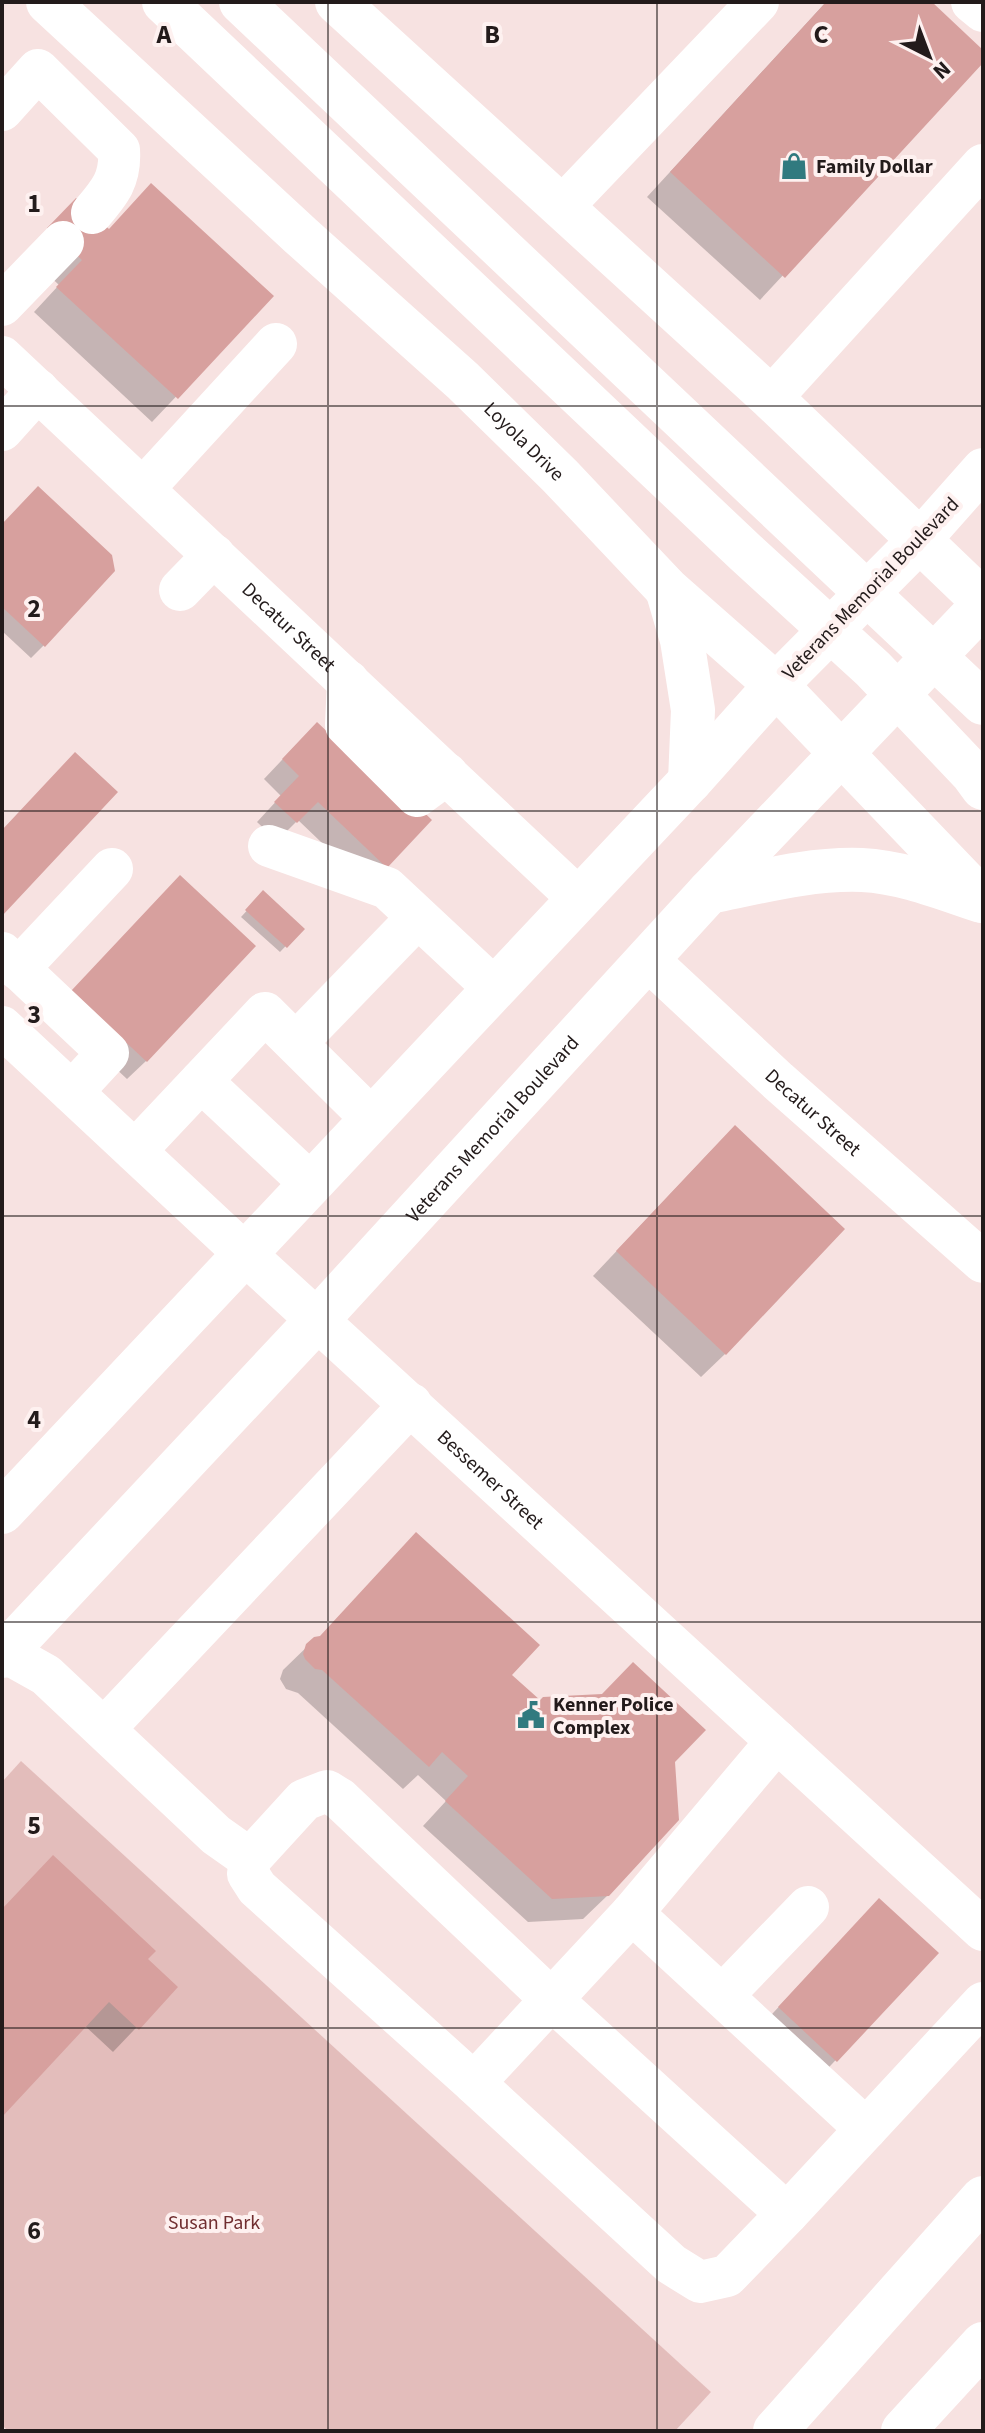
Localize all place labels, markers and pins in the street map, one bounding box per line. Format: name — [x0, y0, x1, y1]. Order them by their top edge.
shop icon: Family Dollar — [779, 151, 809, 181]
place label: Family Dollar — [816, 153, 933, 181]
place label: Kenner Police Complex — [553, 1691, 674, 1742]
public building icon: Kenner Police Complex — [516, 1700, 546, 1730]

